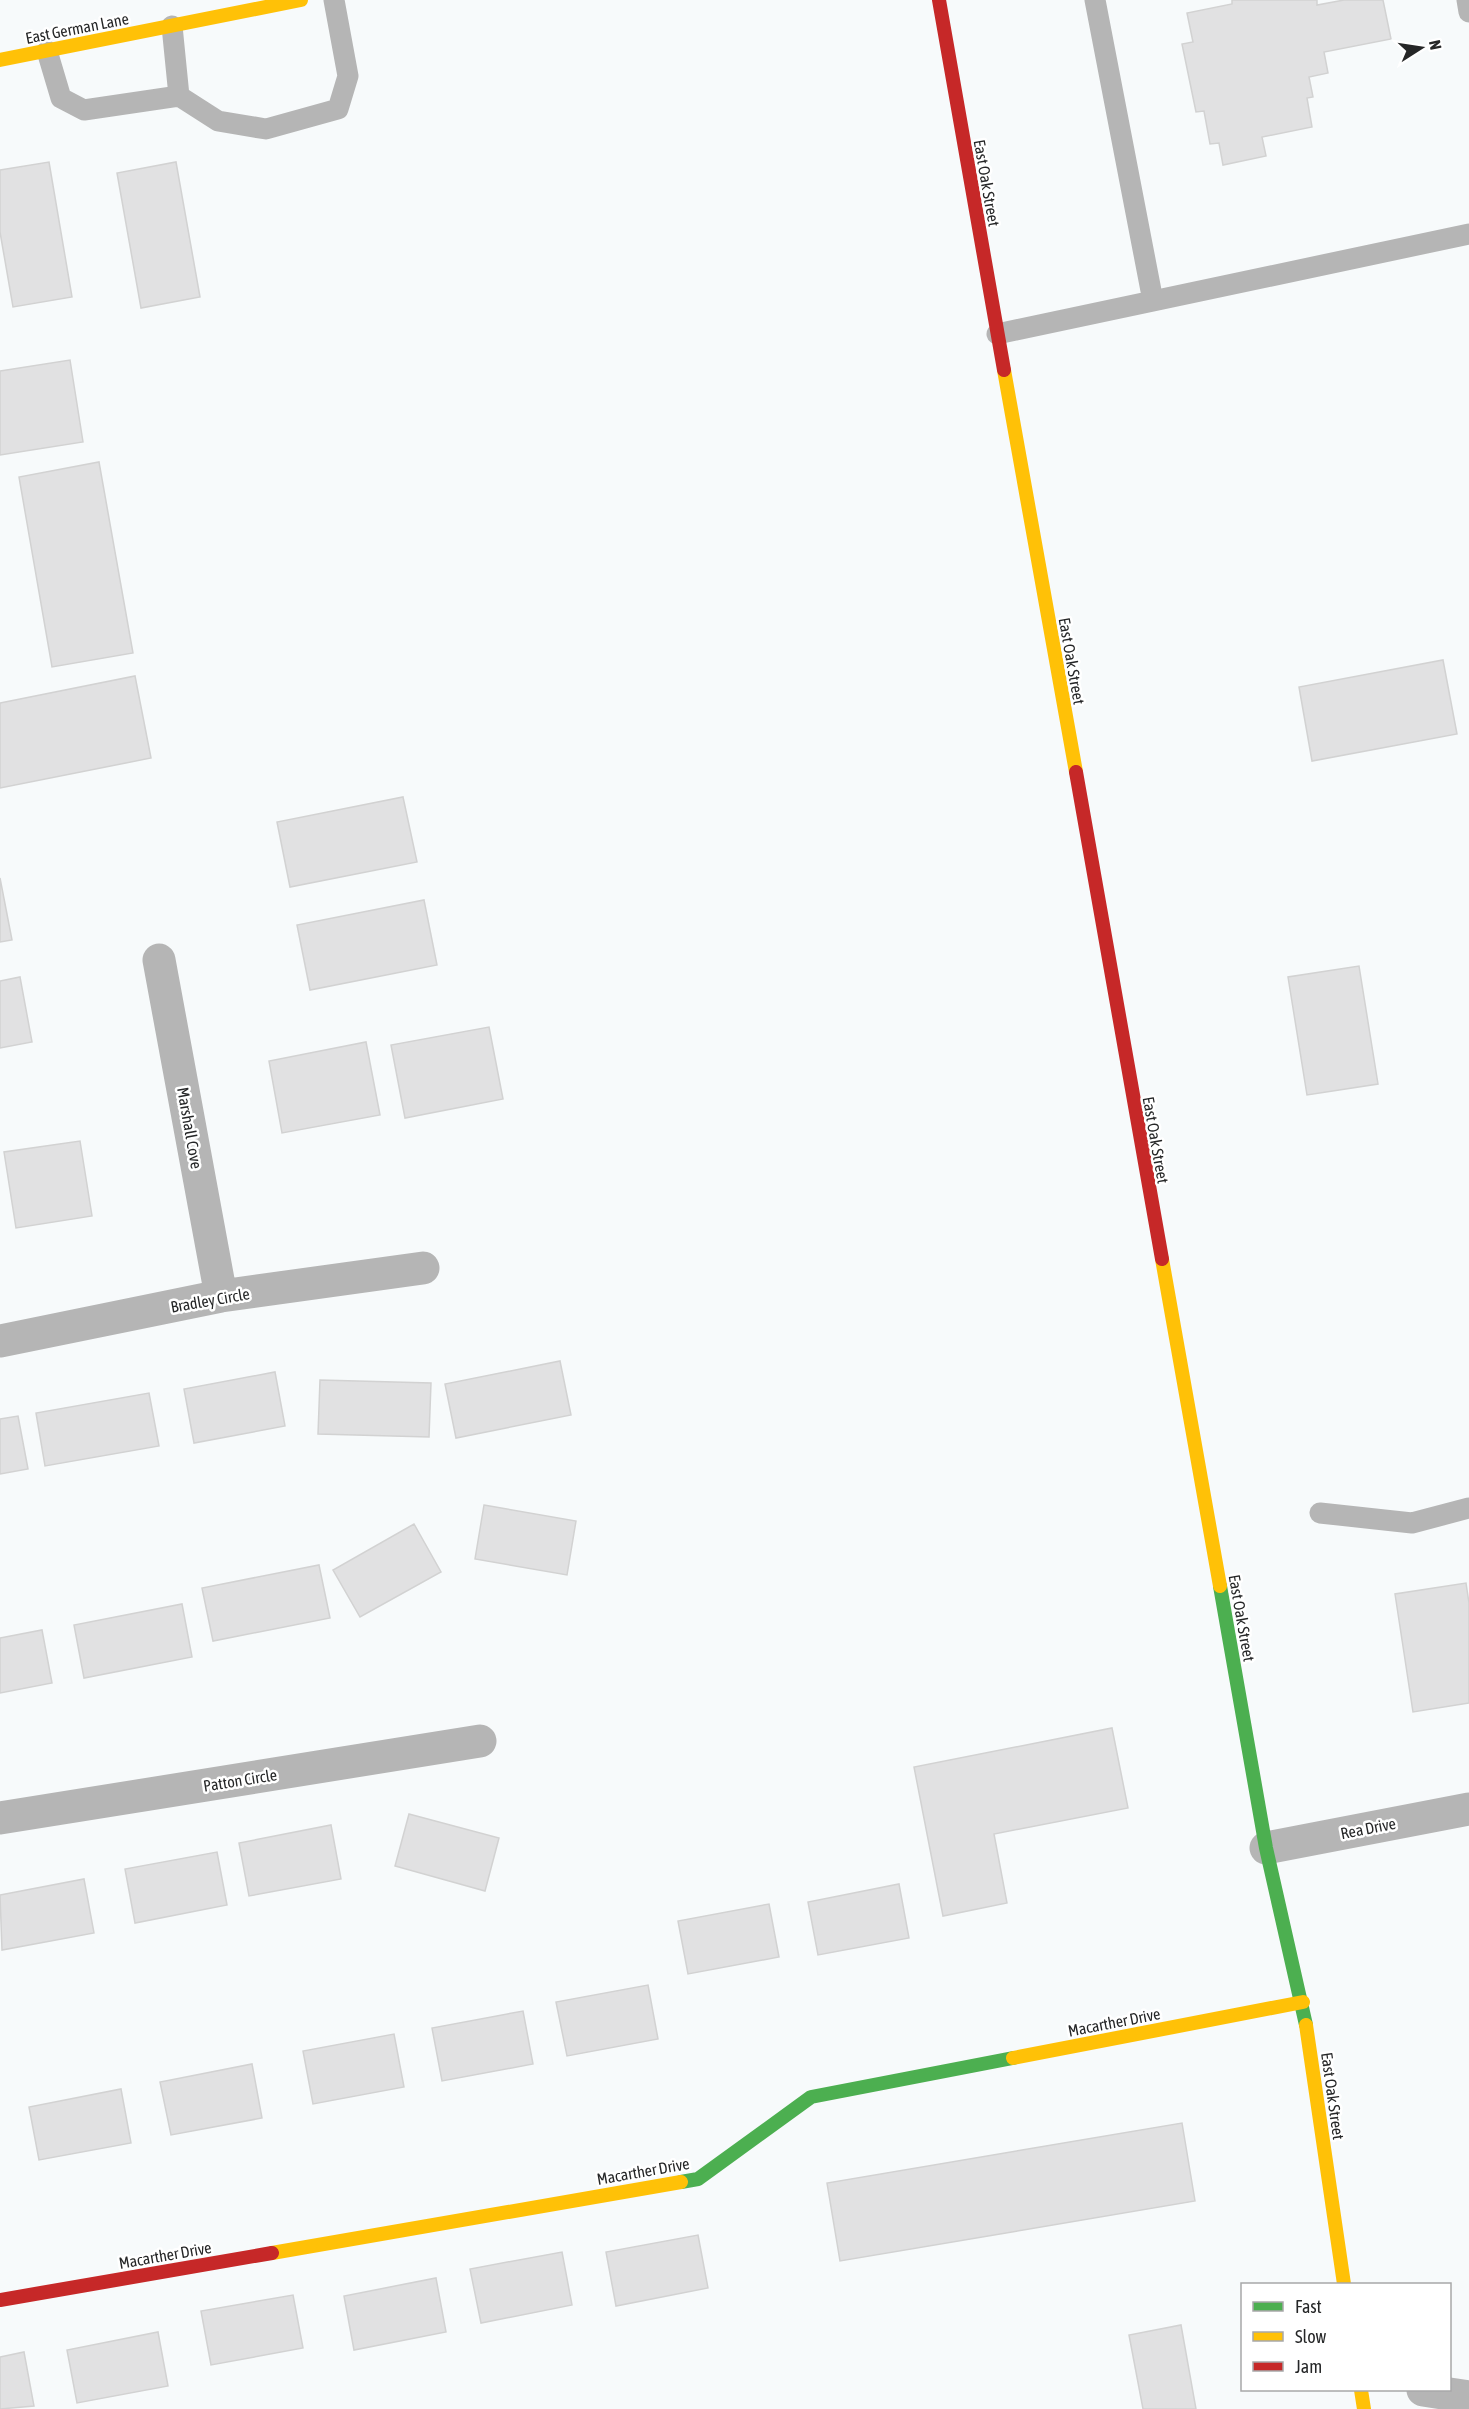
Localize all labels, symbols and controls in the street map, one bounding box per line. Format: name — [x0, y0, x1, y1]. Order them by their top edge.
street label: East German Lane — [24, 9, 130, 47]
north arrow — [1391, 18, 1451, 78]
text: N — [1426, 38, 1445, 51]
street label: East Oak Street — [971, 138, 1004, 228]
street label: East Oak Street — [1056, 616, 1089, 706]
street label: Marshall Cove — [174, 1086, 206, 1170]
street label: East Oak Street — [1140, 1095, 1173, 1185]
street label: Bradley Circle — [169, 1284, 251, 1317]
street label: East Oak Street — [1226, 1573, 1259, 1663]
street label: Patton Circle — [202, 1765, 278, 1795]
street label: Rea Drive — [1339, 1814, 1397, 1842]
street label: Macarther Drive — [1066, 2004, 1162, 2040]
street label: East Oak Street — [1318, 2051, 1348, 2141]
street label: Macarther Drive — [595, 2154, 691, 2188]
street label: Macarther Drive — [117, 2238, 213, 2272]
legend — [1241, 2283, 1451, 2391]
text: Fast — [1295, 2296, 1322, 2317]
text: Slow — [1295, 2326, 1326, 2347]
text: Jam — [1295, 2356, 1322, 2377]

